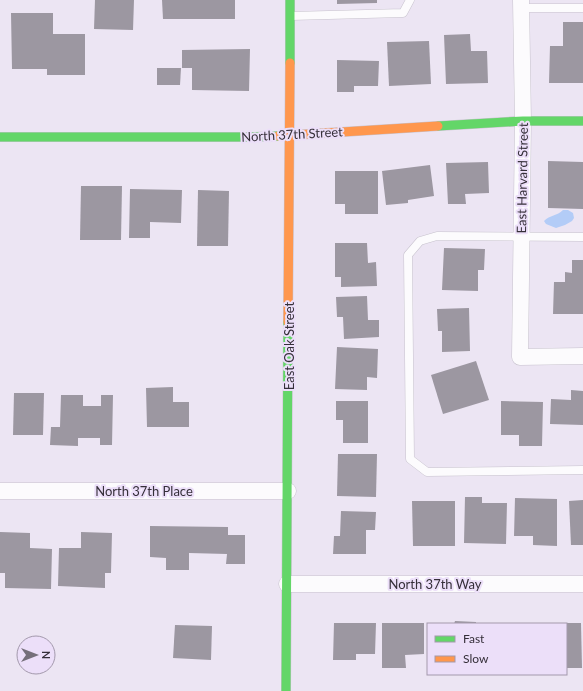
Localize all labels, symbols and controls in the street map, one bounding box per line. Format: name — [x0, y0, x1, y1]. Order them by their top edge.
street label: East Harvard Street — [513, 122, 531, 234]
street label: North 37th Street — [241, 123, 343, 145]
street label: East Oak Street — [281, 301, 297, 390]
street label: North 37th Place — [95, 483, 193, 499]
street label: North 37th Way — [389, 576, 482, 592]
legend — [427, 623, 567, 675]
text: Fast — [463, 631, 485, 646]
north arrow — [16, 635, 56, 675]
text: N — [40, 651, 53, 659]
text: Slow — [463, 651, 489, 666]

